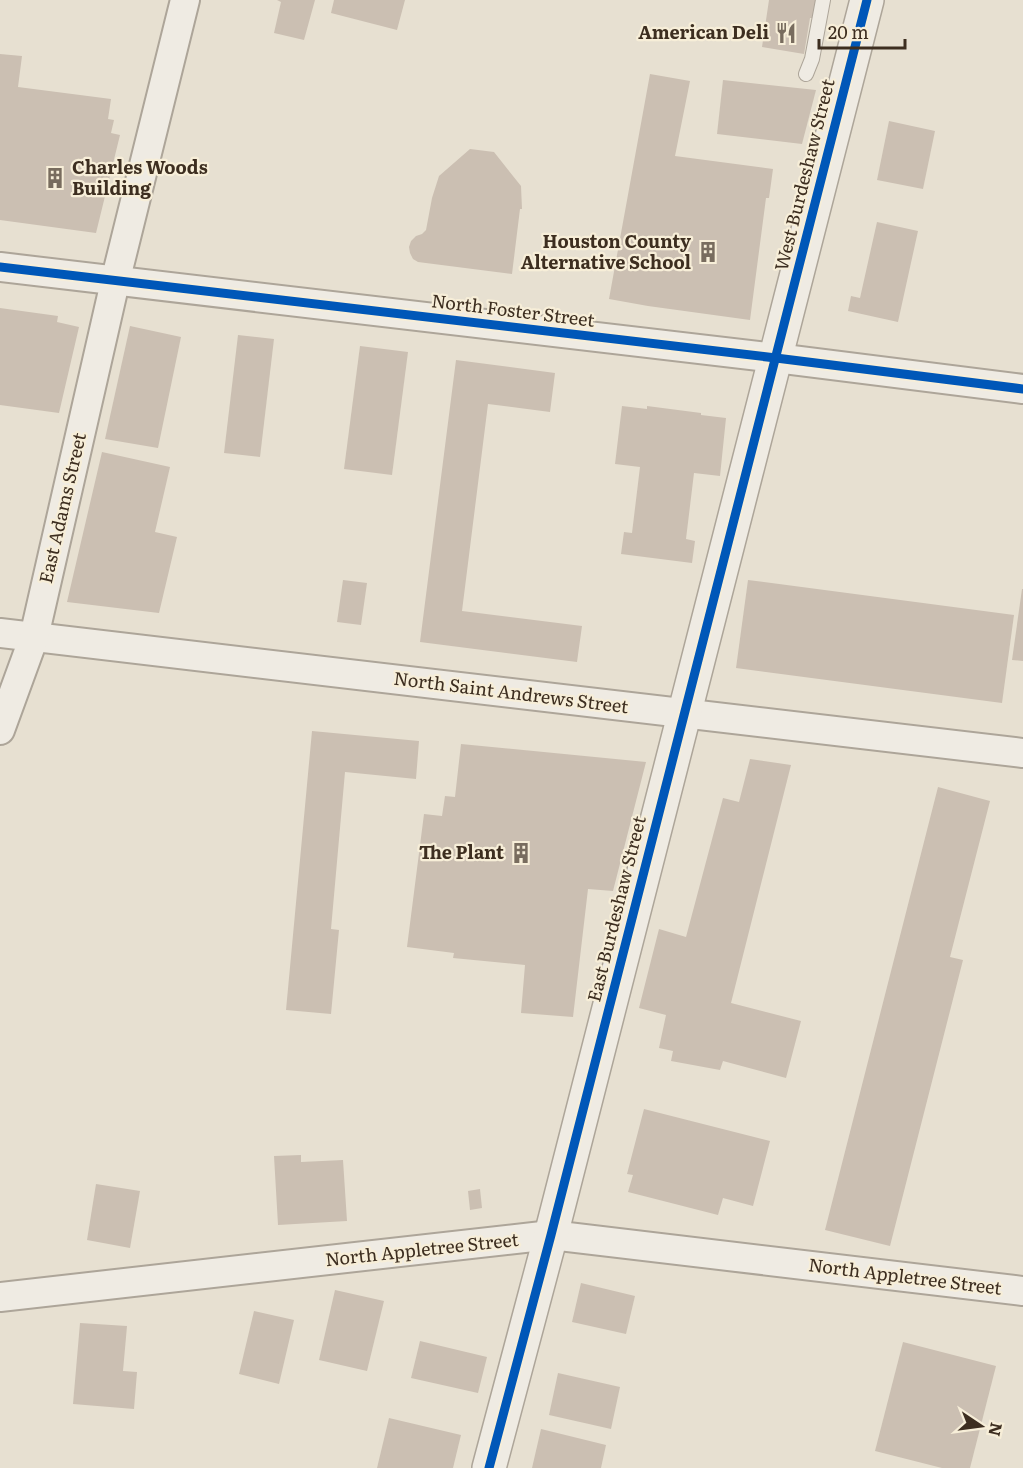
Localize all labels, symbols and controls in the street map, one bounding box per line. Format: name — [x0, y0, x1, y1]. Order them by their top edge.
scale bar — [819, 12, 904, 50]
place label: American Deli — [638, 18, 769, 45]
text: 20 m — [828, 18, 869, 45]
restaurant icon: American Deli — [774, 21, 798, 45]
street label: West Burdeshaw Street — [767, 75, 841, 274]
place label: Charles Woods Building — [72, 153, 208, 201]
building icon: Charles Woods Building — [43, 166, 67, 190]
place label: Houston County Alternative School — [521, 227, 691, 275]
building icon: Houston County Alternative School — [696, 240, 720, 264]
street label: North Foster Street — [430, 286, 597, 333]
street label: East Adams Street — [31, 429, 92, 586]
street label: North Saint Andrews Street — [392, 664, 631, 719]
street label: East Burdeshaw Street — [579, 812, 652, 1005]
place label: The Plant — [419, 838, 504, 865]
building icon: The Plant — [509, 841, 533, 865]
street label: North Appletree Street — [324, 1225, 521, 1272]
street label: North Appletree Street — [807, 1250, 1004, 1301]
north arrow — [951, 1396, 1011, 1456]
text: N — [983, 1420, 1010, 1439]

